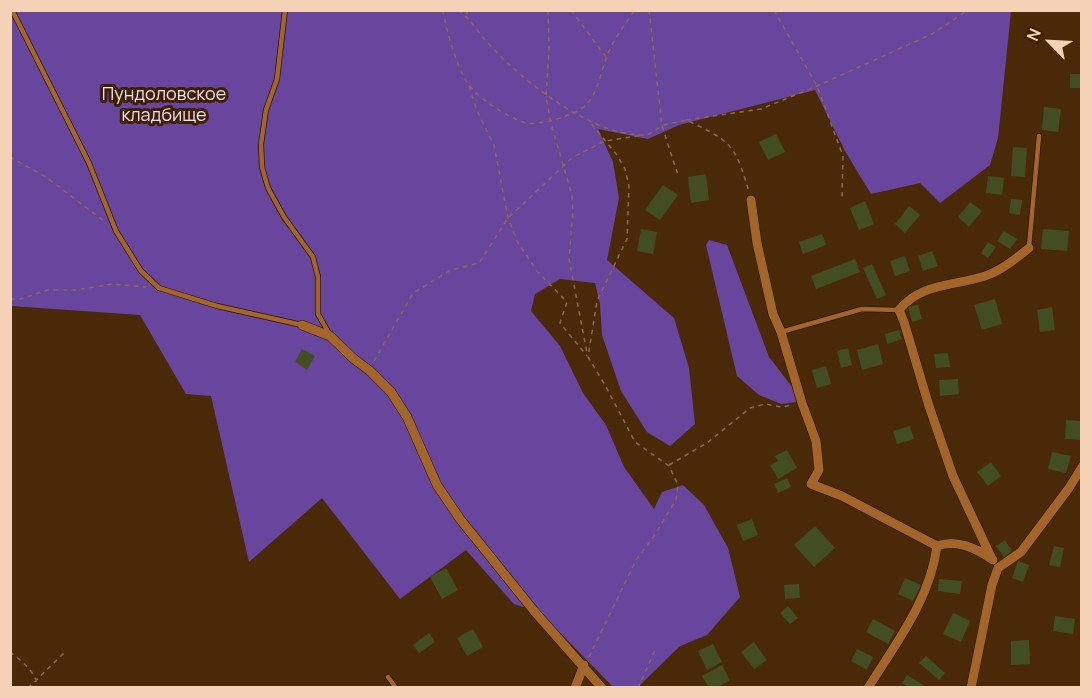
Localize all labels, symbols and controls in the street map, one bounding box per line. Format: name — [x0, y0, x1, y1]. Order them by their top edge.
north arrow — [1020, 12, 1080, 72]
text: N — [1021, 25, 1046, 44]
park label: Пундоловское кладбище — [102, 84, 226, 127]

